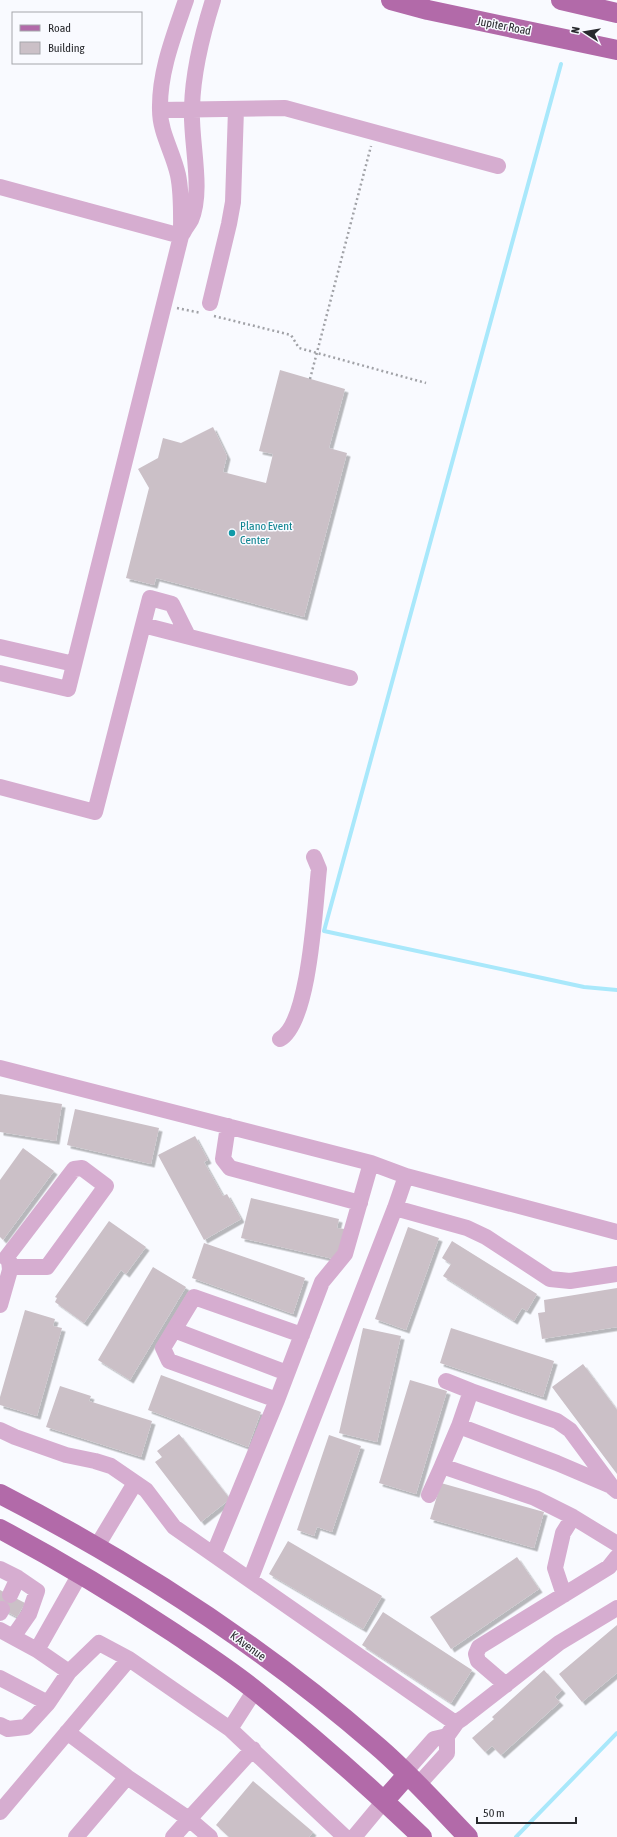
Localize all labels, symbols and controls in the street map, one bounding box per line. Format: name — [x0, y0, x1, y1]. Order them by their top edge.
legend — [12, 12, 142, 64]
north arrow — [565, 12, 605, 52]
street label: Jupiter Road — [476, 14, 532, 38]
text: Road — [48, 21, 71, 35]
text: N — [569, 25, 582, 34]
text: Building — [48, 41, 86, 55]
place label: Plano Event Center — [240, 519, 293, 547]
marker: Plano Event Center — [227, 528, 237, 538]
street label: K Avenue — [227, 1628, 269, 1664]
scale bar — [477, 1799, 576, 1825]
text: 50 m — [483, 1806, 505, 1820]

